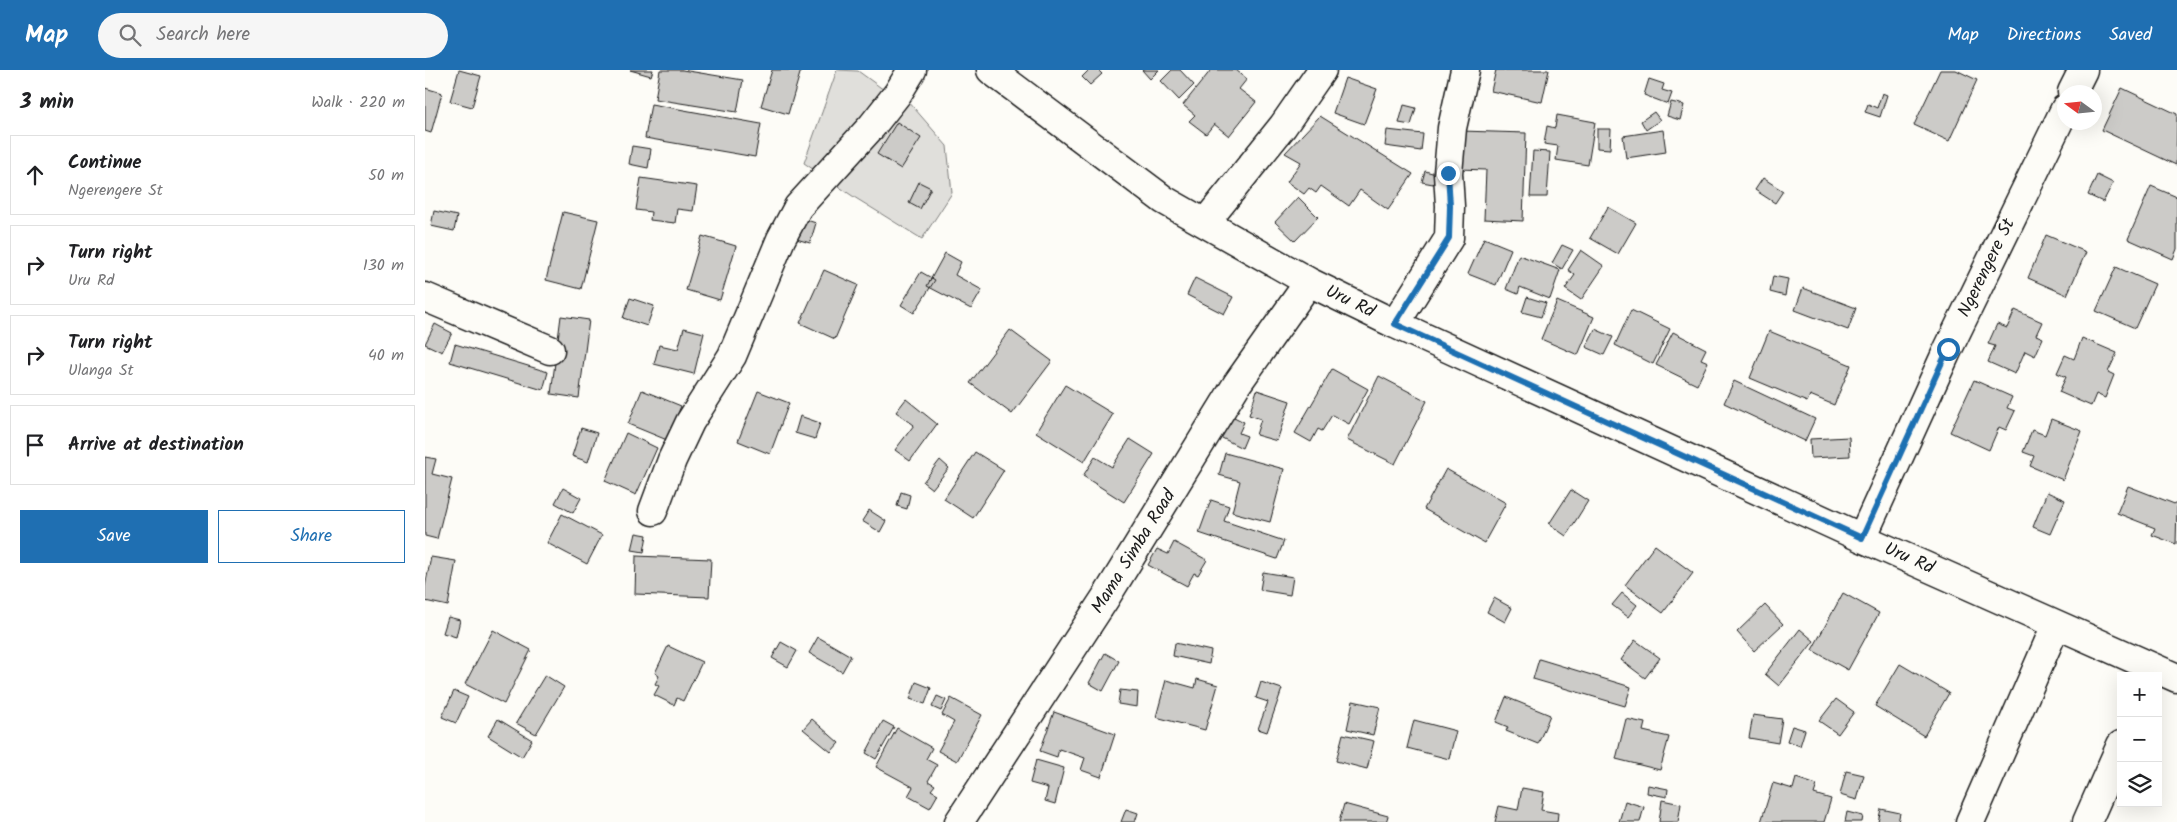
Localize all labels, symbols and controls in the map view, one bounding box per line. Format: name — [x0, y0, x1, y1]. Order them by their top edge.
search box — [98, 13, 448, 58]
text: Map — [25, 16, 68, 55]
text: Search here — [156, 20, 250, 50]
icon: search — [116, 21, 144, 49]
text: Map — [1947, 21, 1979, 50]
text: Directions — [2007, 21, 2081, 50]
text: Saved — [2109, 21, 2152, 50]
north arrow — [2057, 85, 2102, 130]
text: 3 min — [20, 86, 74, 119]
text: Walk · 220 m — [311, 90, 405, 115]
text: Continue — [68, 148, 141, 178]
icon: ahead — [21, 161, 49, 189]
route end — [1437, 162, 1460, 185]
text: 50 m — [368, 163, 404, 188]
text: Ngerengere St — [68, 178, 163, 203]
street label: Ngerengere St — [1951, 213, 2024, 322]
text: Turn right — [68, 238, 153, 268]
icon: right — [21, 251, 49, 279]
text: 130 m — [363, 253, 404, 278]
text: Uru Rd — [68, 268, 114, 293]
street label: Uru Rd — [1320, 278, 1381, 327]
text: Turn right — [68, 328, 153, 358]
route start — [1937, 338, 1960, 361]
icon: right — [21, 341, 49, 369]
text: 40 m — [368, 343, 404, 368]
text: Ulanga St — [68, 358, 134, 383]
text: Arrive at destination — [68, 430, 244, 460]
icon: arrive — [21, 431, 49, 459]
street label: Mama Simba Road — [1084, 483, 1184, 620]
button: Save — [20, 510, 208, 563]
button: Share — [218, 510, 405, 563]
street label: Uru Rd — [1879, 535, 1940, 583]
map controls — [2117, 672, 2162, 807]
button: + — [2117, 672, 2162, 717]
button: − — [2117, 717, 2162, 762]
button: layers — [2117, 762, 2162, 807]

